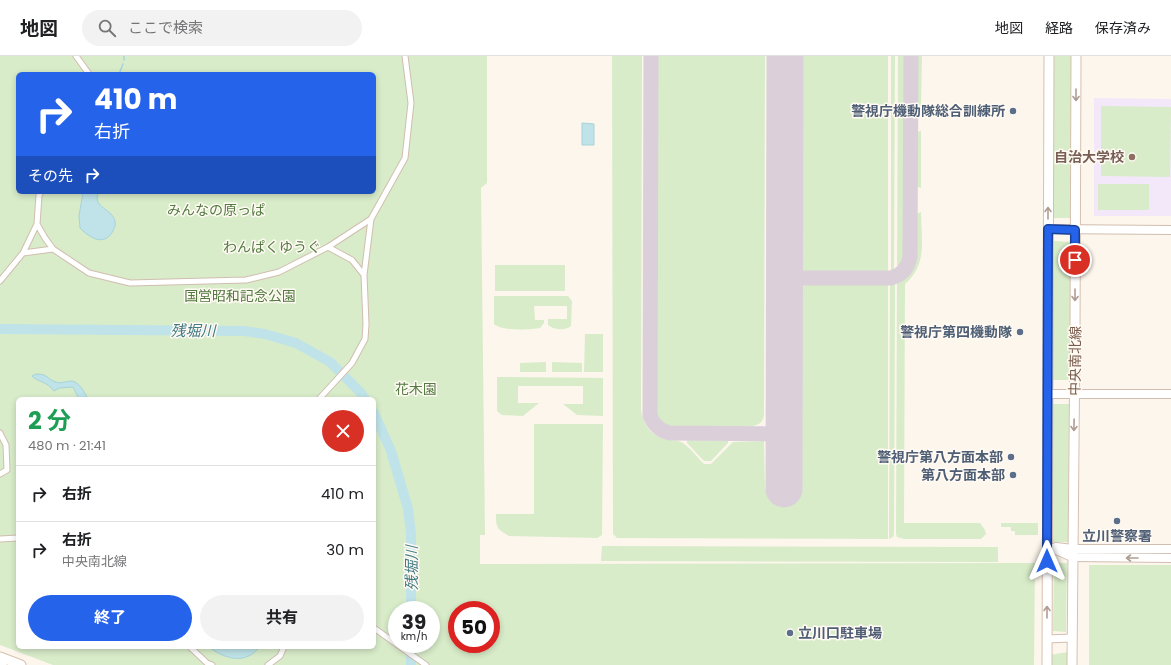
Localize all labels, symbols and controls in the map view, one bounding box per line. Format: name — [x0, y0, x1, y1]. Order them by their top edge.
search box — [82, 10, 362, 46]
text: 地図 — [20, 15, 58, 42]
icon: search — [96, 17, 118, 39]
text: ここで検索 — [128, 17, 203, 38]
text: 地図 — [995, 18, 1023, 38]
text: 経路 — [1045, 18, 1073, 38]
text: 保存済み — [1095, 18, 1151, 38]
text: 410 m — [94, 80, 177, 119]
icon: right — [28, 88, 80, 140]
one-way arrow — [1072, 88, 1080, 101]
place label: 警視庁機動隊総合訓練所 — [851, 101, 1005, 121]
marker: 警視庁機動隊総合訓練所 — [1008, 106, 1018, 116]
text: 右折 — [94, 119, 130, 144]
place label: 自治大学校 — [1054, 147, 1124, 167]
marker: 自治大学校 — [1127, 152, 1137, 162]
icon: right — [81, 164, 103, 186]
text: その先 — [28, 165, 73, 186]
park label: みんなの原っぱ — [167, 200, 265, 220]
one-way arrow — [1044, 207, 1052, 220]
park label: わんぱくゆうぐ — [223, 237, 321, 257]
pin — [1058, 243, 1092, 277]
icon: arrive — [1064, 249, 1086, 271]
park label: 国営昭和記念公園 — [184, 286, 296, 306]
one-way arrow — [1071, 288, 1079, 301]
water label: 残堀川 — [170, 320, 217, 341]
place label: 警視庁第四機動隊 — [900, 322, 1012, 342]
street label: 中央南北線 — [1064, 326, 1086, 396]
marker: 警視庁第四機動隊 — [1015, 327, 1025, 337]
park label: 花木園 — [395, 379, 437, 399]
text: 2 分 — [28, 404, 71, 437]
button: close — [322, 410, 364, 452]
one-way arrow — [1070, 418, 1078, 431]
text: 480 m · 21:41 — [28, 436, 106, 455]
place label: 警視庁第八方面本部 — [877, 447, 1003, 467]
marker: 警視庁第八方面本部 — [1006, 452, 1016, 462]
place label: 第八方面本部 — [921, 465, 1005, 485]
marker: 第八方面本部 — [1008, 470, 1018, 480]
icon: right — [28, 483, 50, 505]
text: 右折 — [62, 483, 92, 504]
text: 410 m — [321, 483, 364, 504]
marker: 立川警察署 — [1112, 516, 1122, 526]
place label: 立川警察署 — [1082, 526, 1152, 546]
text: 右折 — [62, 529, 92, 550]
icon: right — [28, 539, 50, 561]
text: 30 m — [326, 539, 364, 560]
position arrow — [1026, 540, 1068, 582]
water label: 残堀川 — [401, 544, 422, 591]
text: 中央南北線 — [62, 552, 127, 571]
one-way arrow — [1126, 554, 1139, 562]
button: 終了 — [28, 595, 192, 641]
button: 共有 — [200, 595, 364, 641]
speed limit sign: 50 — [448, 601, 500, 653]
one-way arrow — [1043, 606, 1051, 619]
text: 39 — [402, 608, 426, 636]
place label: 立川口駐車場 — [798, 623, 882, 643]
marker: 立川口駐車場 — [785, 628, 795, 638]
text: km/h — [401, 629, 427, 644]

